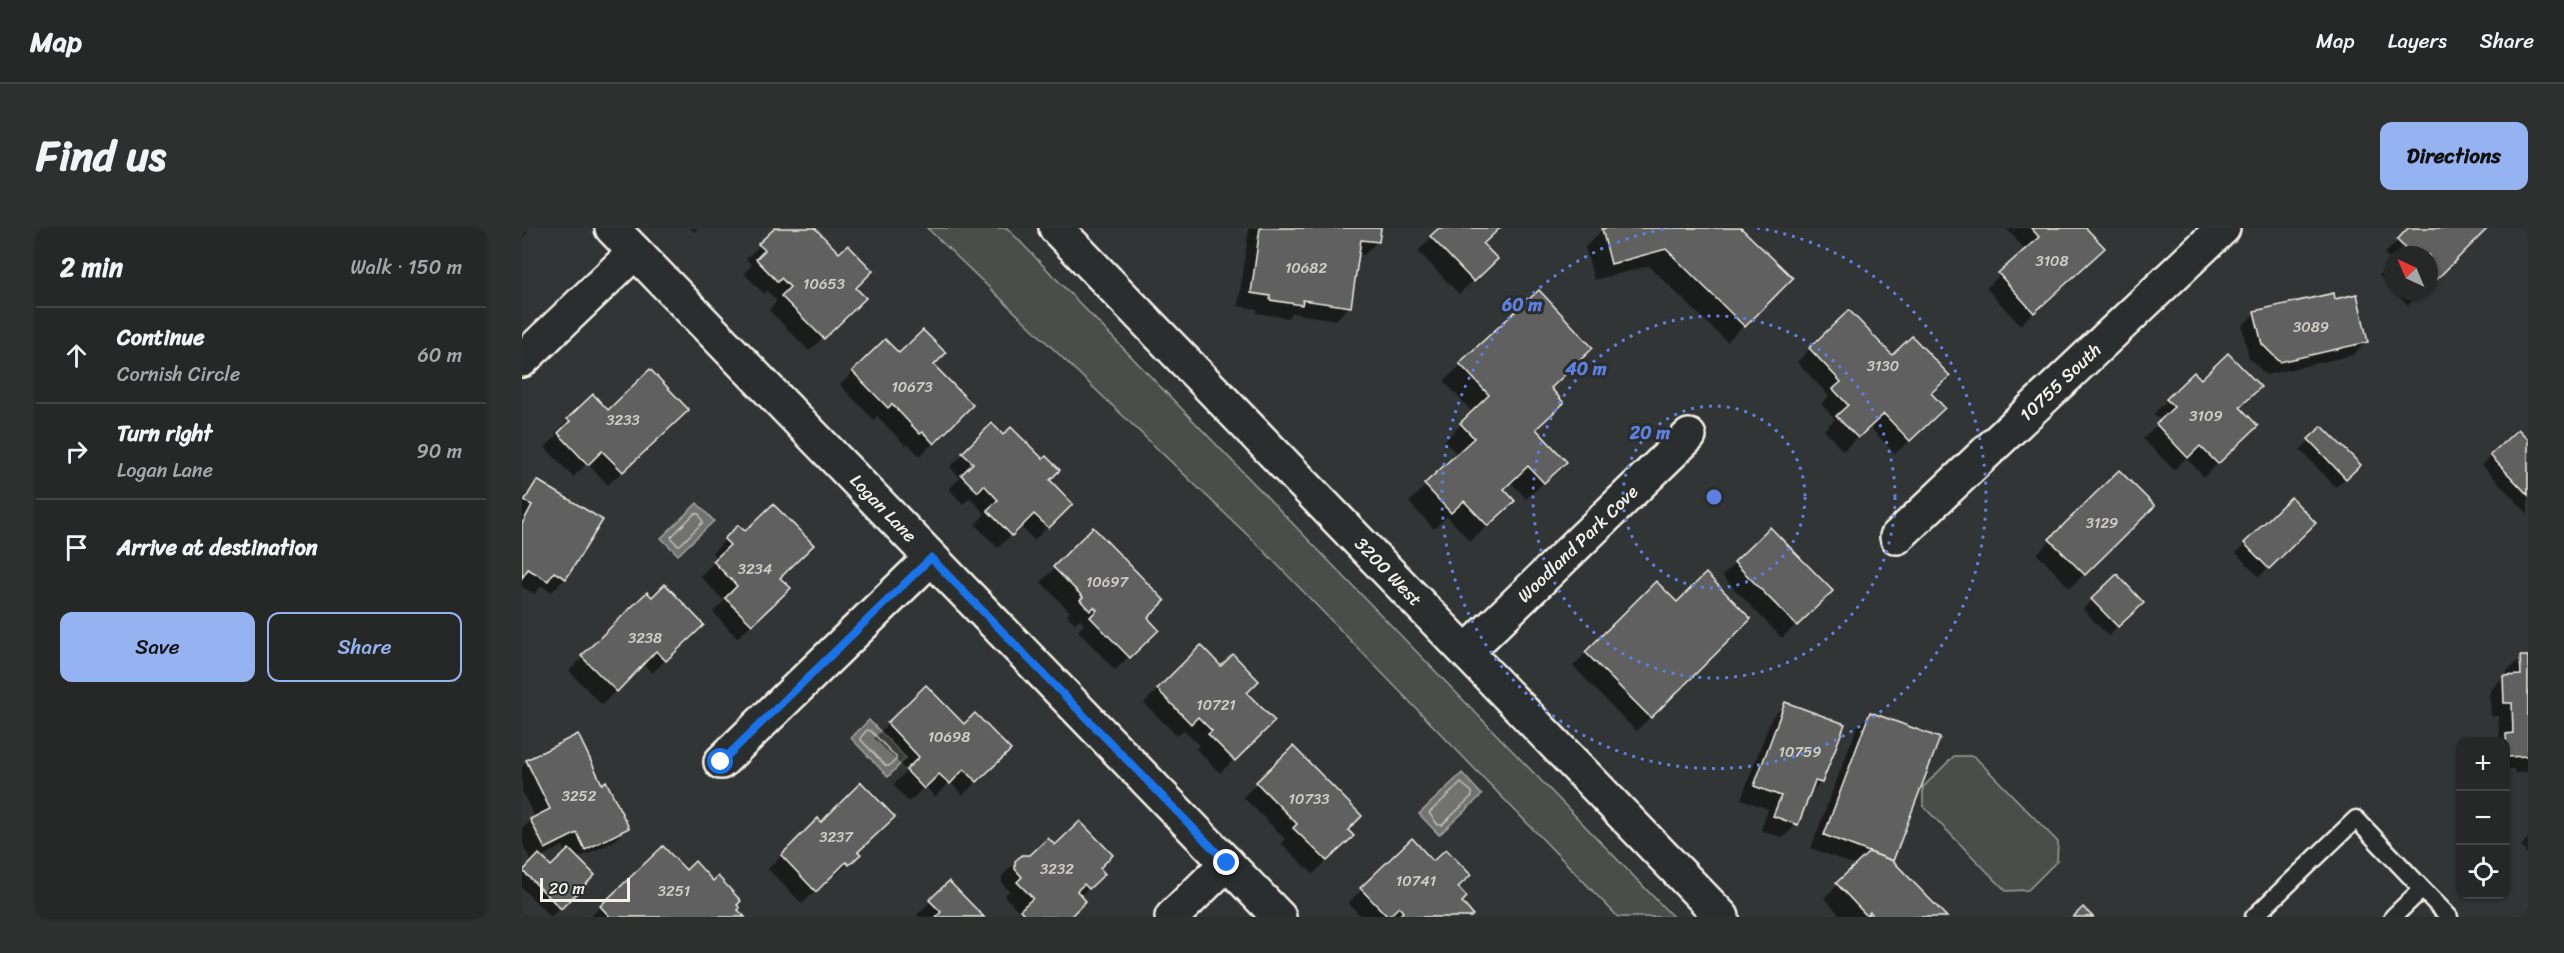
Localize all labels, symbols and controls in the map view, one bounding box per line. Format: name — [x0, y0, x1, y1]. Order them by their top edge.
text: Map — [30, 17, 82, 66]
text: Map — [2316, 22, 2355, 60]
text: Layers — [2388, 22, 2447, 60]
text: Share — [2480, 22, 2534, 60]
text: Find us — [36, 119, 166, 193]
button: Directions — [2380, 122, 2528, 190]
text: 2 min — [60, 244, 123, 290]
north arrow — [2384, 246, 2438, 300]
house number: 3108 — [2035, 248, 2069, 274]
text: Walk · 150 m — [350, 250, 462, 285]
house number: 10682 — [1285, 255, 1327, 281]
house number: 10653 — [803, 271, 845, 297]
text: 60 m — [1501, 289, 1542, 321]
house number: 3089 — [2293, 314, 2329, 340]
text: Continue — [117, 318, 205, 357]
street label: 10755 South — [2012, 335, 2109, 429]
text: 60 m — [417, 338, 462, 373]
icon: ahead — [60, 339, 93, 372]
text: 40 m — [1564, 353, 1607, 385]
house number: 3130 — [1867, 353, 1899, 379]
text: Cornish Circle — [117, 357, 240, 392]
house number: 10673 — [891, 374, 933, 400]
house number: 3109 — [2189, 403, 2223, 429]
house number: 3233 — [606, 407, 640, 433]
text: Turn right — [117, 414, 212, 453]
text: 20 m — [1629, 417, 1670, 449]
text: 90 m — [417, 434, 462, 469]
icon: right — [60, 435, 93, 468]
text: Logan Lane — [117, 453, 213, 488]
street label: Logan Lane — [842, 466, 925, 550]
street label: Woodland Park Cove — [1509, 477, 1646, 611]
centre of rings — [1704, 487, 1724, 507]
house number: 3129 — [2086, 510, 2118, 536]
text: Arrive at destination — [117, 528, 318, 567]
street label: 3200 West — [1346, 529, 1430, 614]
icon: arrive — [60, 531, 93, 564]
house number: 3234 — [738, 556, 772, 582]
house number: 10697 — [1086, 569, 1130, 595]
button: Save — [60, 612, 255, 682]
button: Share — [267, 612, 462, 682]
house number: 3238 — [628, 625, 662, 651]
house number: 10721 — [1196, 692, 1236, 718]
house number: 10698 — [928, 724, 970, 750]
map controls — [2456, 737, 2510, 899]
button: + — [2456, 737, 2510, 791]
house number: 10759 — [1779, 739, 1821, 765]
route start — [707, 748, 733, 774]
house number: 3252 — [562, 783, 597, 809]
house number: 10733 — [1289, 786, 1329, 812]
button: − — [2456, 791, 2510, 845]
house number: 3237 — [819, 824, 854, 850]
button: locate — [2456, 845, 2510, 899]
route end — [1213, 849, 1239, 875]
house number: 3232 — [1040, 856, 1074, 882]
house number: 10741 — [1396, 868, 1436, 894]
text: 20 m — [549, 874, 585, 903]
scale bar — [540, 875, 630, 902]
house number: 3251 — [658, 878, 690, 904]

